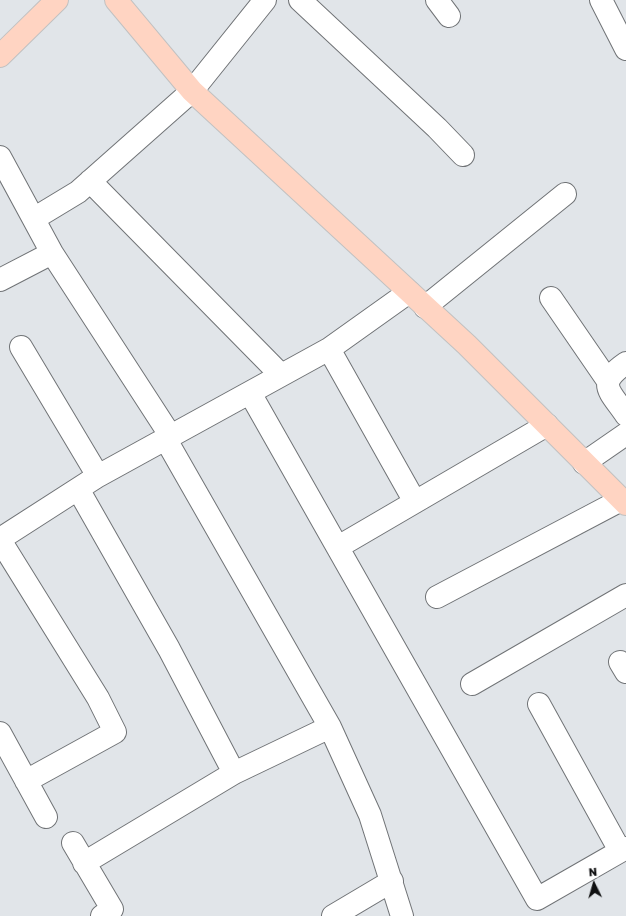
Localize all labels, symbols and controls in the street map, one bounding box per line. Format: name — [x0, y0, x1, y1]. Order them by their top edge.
north arrow — [574, 864, 614, 904]
text: N — [588, 865, 598, 878]

